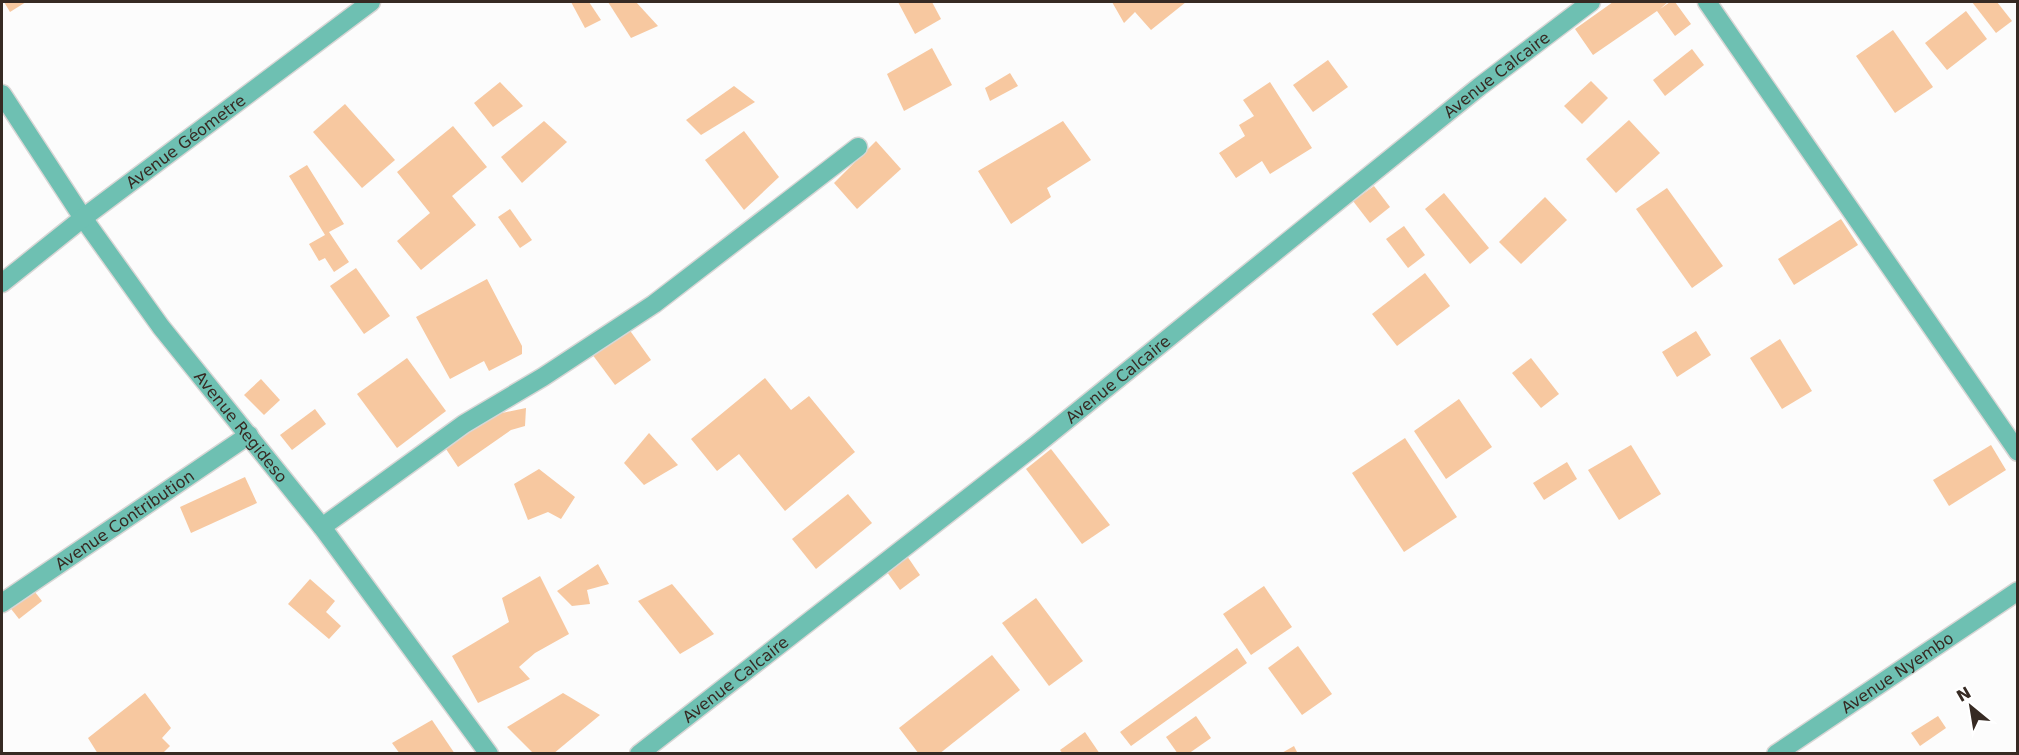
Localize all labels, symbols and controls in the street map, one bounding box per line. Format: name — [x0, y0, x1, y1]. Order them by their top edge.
street label: Avenue Calcaire — [1440, 28, 1553, 122]
street label: Avenue Géometre — [122, 91, 249, 192]
street label: Avenue Calcaire — [1062, 331, 1174, 427]
street label: Avenue Regideso — [190, 367, 291, 486]
street label: Avenue Contribution — [52, 466, 198, 574]
street label: Avenue Nyembo — [1838, 628, 1957, 717]
street label: Avenue Calcaire — [679, 632, 792, 727]
north arrow — [1941, 677, 2001, 737]
text: N — [1953, 683, 1974, 706]

